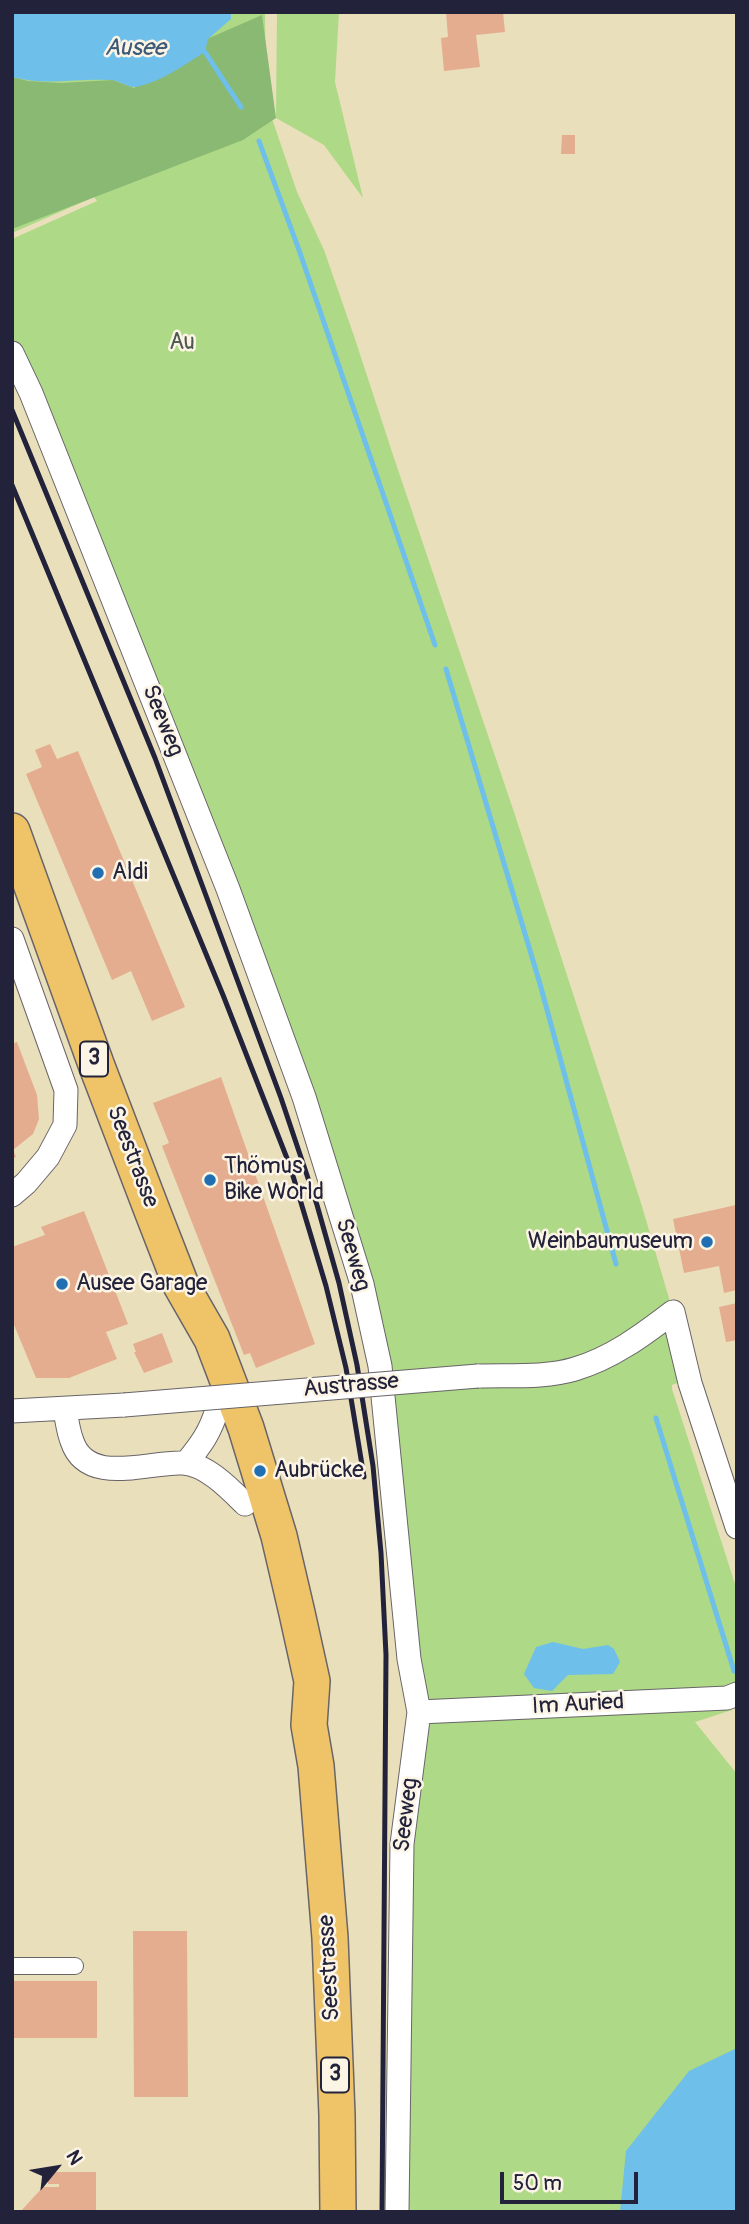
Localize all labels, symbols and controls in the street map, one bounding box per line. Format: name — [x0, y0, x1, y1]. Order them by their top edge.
water label: Ausee — [104, 35, 166, 63]
park label: Au — [169, 329, 195, 357]
street label: Seeweg — [135, 681, 189, 761]
place label: Aldi — [112, 859, 148, 887]
marker: Aldi — [90, 865, 106, 881]
road number: 3 — [80, 1042, 108, 1076]
street label: Seestrasse — [100, 1102, 164, 1212]
place label: Thömus Bike World — [224, 1153, 324, 1207]
marker: Thömus Bike World — [202, 1172, 218, 1188]
street label: Seeweg — [328, 1215, 376, 1295]
place label: Weinbaumuseum — [528, 1228, 693, 1256]
marker: Weinbaumuseum — [699, 1234, 715, 1250]
place label: Ausee Garage — [76, 1270, 207, 1298]
marker: Ausee Garage — [54, 1276, 70, 1292]
street label: Austrasse — [302, 1368, 400, 1404]
place label: Aubrücke — [274, 1457, 364, 1485]
marker: Aubrücke — [252, 1463, 268, 1479]
street label: Im Auried — [531, 1689, 625, 1721]
street label: Seeweg — [389, 1776, 425, 1854]
street label: Seestrasse — [313, 1914, 347, 2022]
road number: 3 — [321, 2058, 349, 2092]
north arrow — [21, 2133, 91, 2203]
text: N — [61, 2146, 88, 2169]
scale bar — [504, 2158, 642, 2202]
text: 50 m — [513, 2170, 562, 2197]

